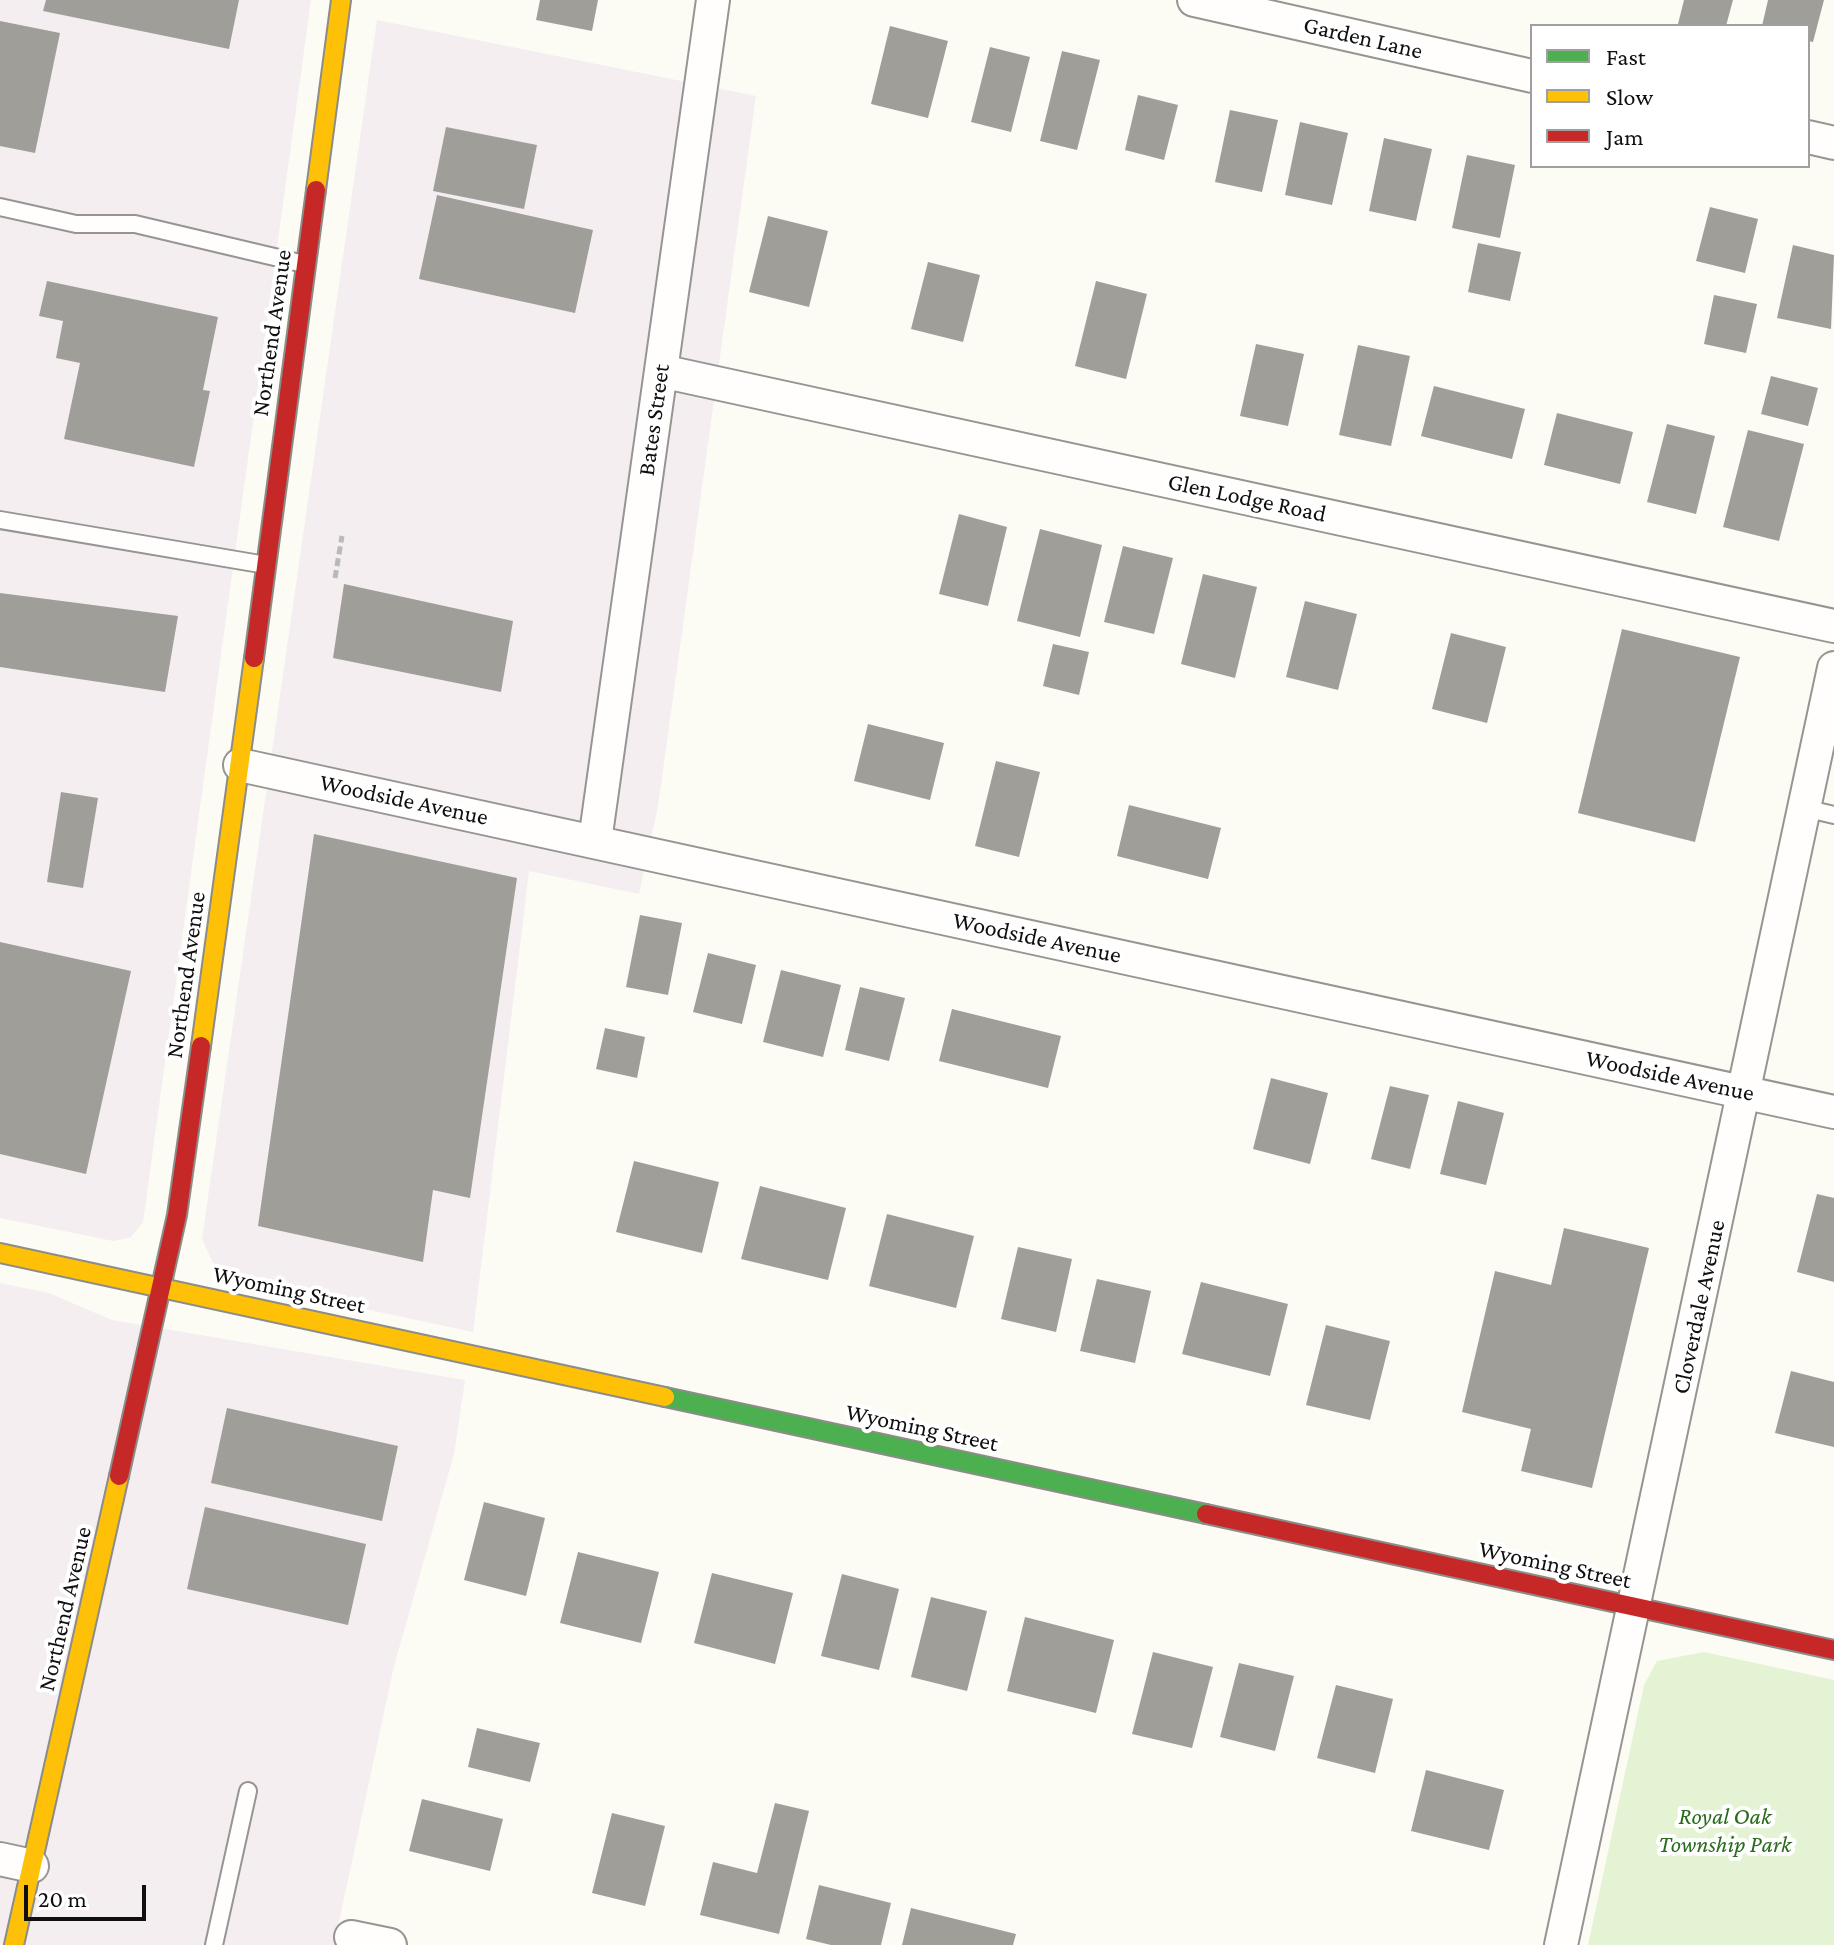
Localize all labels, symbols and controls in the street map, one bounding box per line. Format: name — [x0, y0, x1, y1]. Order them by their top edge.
street label: Garden Lane — [1301, 10, 1425, 66]
legend — [1530, 24, 1810, 168]
text: Fast — [1606, 43, 1646, 70]
text: Slow — [1606, 83, 1653, 110]
text: Jam — [1606, 123, 1644, 150]
street label: Northend Avenue — [246, 248, 298, 418]
street label: Bates Street — [632, 362, 676, 478]
street label: Glen Lodge Road — [1165, 467, 1329, 529]
street label: Woodside Avenue — [317, 768, 491, 832]
street label: Northend Avenue — [160, 890, 212, 1060]
street label: Woodside Avenue — [950, 906, 1124, 970]
street label: Woodside Avenue — [1583, 1044, 1757, 1108]
street label: Cloverdale Avenue — [1666, 1217, 1732, 1397]
street label: Wyoming Street — [210, 1260, 368, 1320]
street label: Wyoming Street — [843, 1398, 1001, 1458]
street label: Northend Avenue — [32, 1524, 98, 1694]
street label: Wyoming Street — [1476, 1535, 1634, 1595]
park label: Royal Oak Township Park — [1659, 1803, 1791, 1859]
scale bar — [28, 1869, 150, 1919]
text: 20 m — [38, 1885, 87, 1912]

